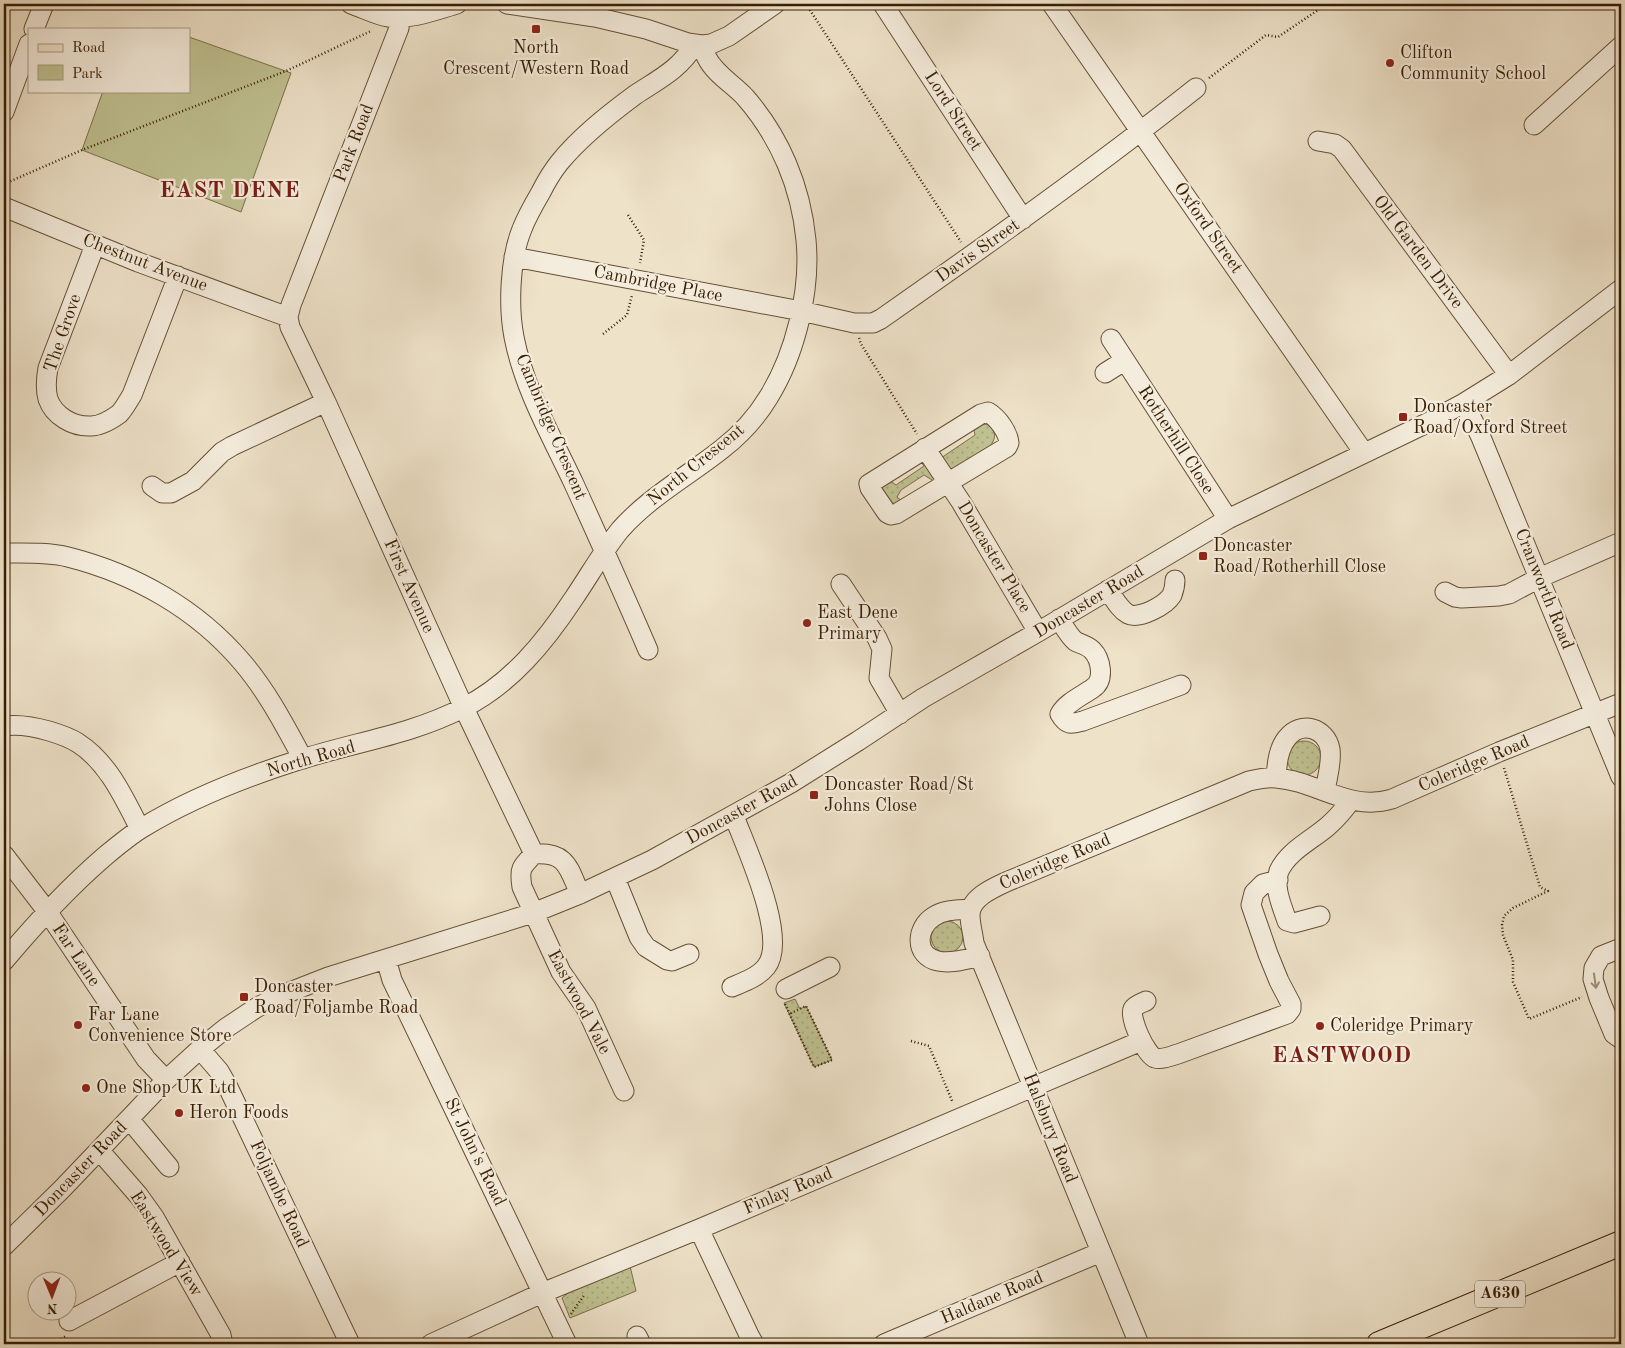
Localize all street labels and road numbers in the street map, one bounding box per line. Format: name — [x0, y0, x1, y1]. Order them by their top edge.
street label: Lord Street — [921, 68, 985, 154]
street label: Park Road — [331, 101, 377, 185]
street label: Oxford Street — [1170, 179, 1246, 277]
street label: Old Garden Drive — [1370, 192, 1466, 312]
street label: Davis Street — [933, 216, 1023, 286]
street label: Chestnut Avenue — [80, 231, 210, 295]
street label: Cambridge Place — [592, 263, 724, 305]
street label: The Grove — [41, 292, 85, 374]
street label: Cambridge Crescent — [512, 351, 590, 503]
street label: Rotherhill Close — [1134, 383, 1218, 497]
street label: North Crescent — [644, 421, 748, 509]
street label: Doncaster Place — [954, 498, 1034, 616]
street label: Cranworth Road — [1512, 526, 1576, 652]
street label: First Avenue — [380, 536, 438, 636]
street label: Doncaster Road — [1031, 562, 1147, 642]
street label: Coleridge Road — [1416, 732, 1532, 796]
street label: North Road — [265, 738, 357, 780]
street label: Doncaster Road — [683, 772, 801, 848]
street label: Coleridge Road — [997, 830, 1113, 894]
street label: Far Lane — [49, 920, 103, 990]
street label: Eastwood Vale — [544, 947, 614, 1057]
street label: Halsbury Road — [1020, 1071, 1080, 1185]
street label: St John's Road — [441, 1095, 509, 1209]
street label: Doncaster Road — [31, 1118, 131, 1220]
street label: Foljambe Road — [246, 1138, 312, 1250]
street label: Finlay Road — [741, 1164, 835, 1218]
street label: Eastwood View — [126, 1188, 206, 1300]
street label: Haldane Road — [938, 1268, 1046, 1328]
road number: A630 — [1475, 1280, 1525, 1308]

